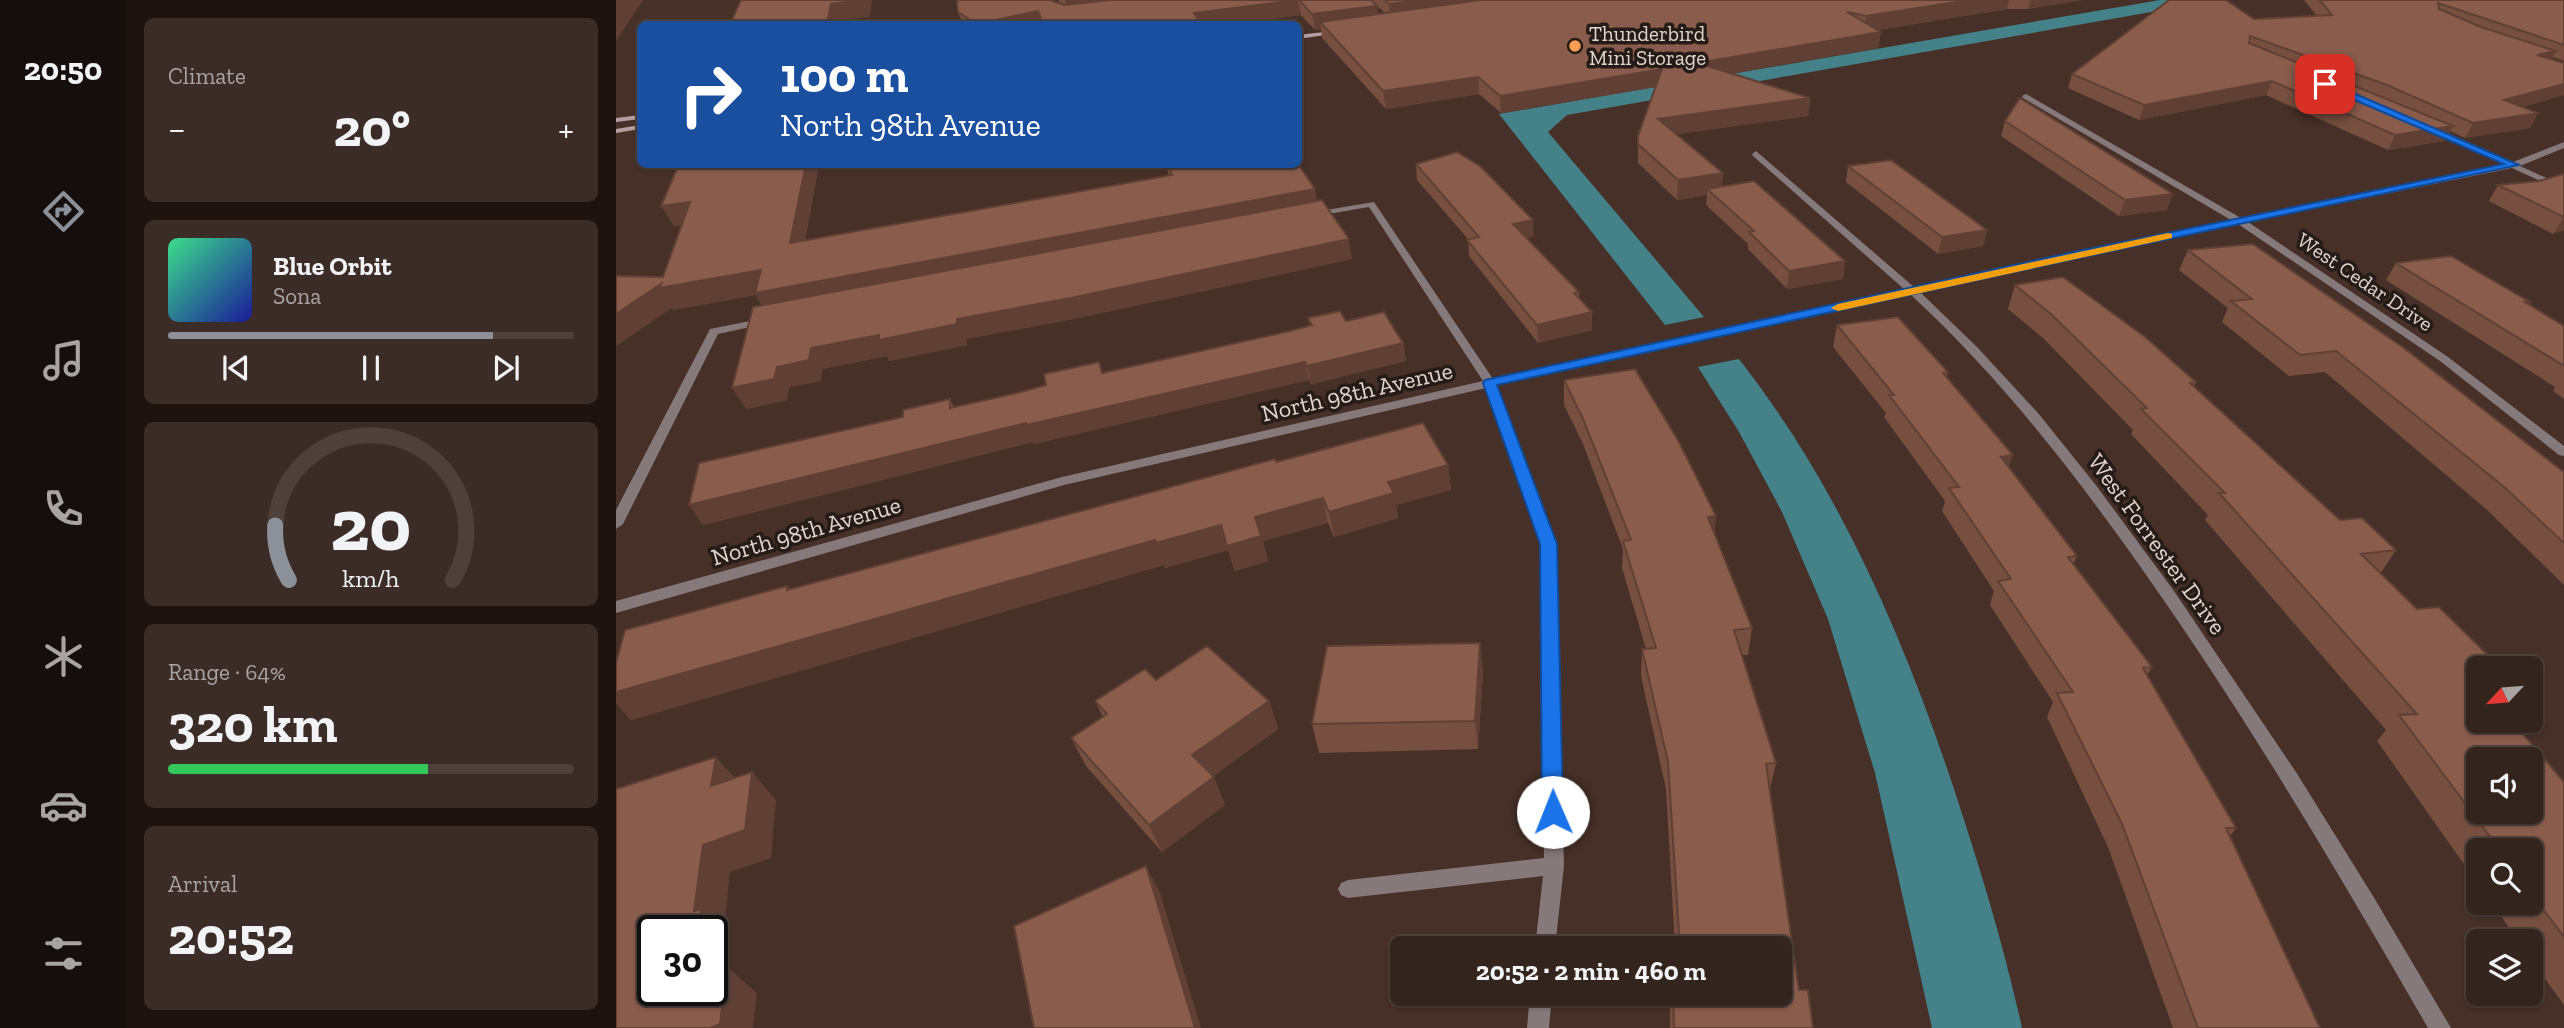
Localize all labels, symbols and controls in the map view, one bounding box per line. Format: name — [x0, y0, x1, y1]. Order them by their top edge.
place label: Thunderbird Mini Storage — [1589, 21, 1706, 70]
marker: Thunderbird Mini Storage — [1567, 38, 1583, 54]
text: 100 m — [780, 46, 908, 105]
icon: right — [665, 49, 756, 140]
text: 20:50 — [24, 50, 102, 88]
pin — [2295, 54, 2355, 114]
text: Climate — [168, 62, 246, 90]
icon: arrive — [2306, 65, 2344, 103]
text: 20° — [334, 97, 410, 159]
text: − — [168, 106, 186, 152]
text: + — [558, 106, 574, 152]
text: North 98th Avenue — [780, 106, 1041, 144]
icon: directions — [39, 187, 88, 236]
street label: West Cedar Drive — [2293, 227, 2438, 336]
text: Blue Orbit — [273, 250, 392, 282]
text: Sona — [273, 282, 321, 310]
icon: music — [39, 336, 88, 385]
icon: previous — [217, 349, 255, 387]
icon: pause — [352, 349, 390, 387]
icon: next — [487, 349, 525, 387]
street label: North 98th Avenue — [1258, 355, 1455, 428]
street label: West Forrester Drive — [2082, 448, 2233, 640]
text: 20 — [330, 481, 412, 569]
icon: phone — [39, 484, 88, 533]
street label: North 98th Avenue — [708, 490, 904, 571]
text: km/h — [342, 563, 400, 593]
icon: climate — [39, 632, 88, 681]
north arrow — [2466, 656, 2543, 733]
map controls — [2466, 656, 2543, 1006]
text: Range · 64% — [168, 658, 286, 686]
text: 320 km — [168, 693, 338, 755]
button: sound — [2466, 747, 2543, 824]
position arrow — [1516, 775, 1590, 849]
icon: car — [39, 781, 88, 830]
button: search — [2466, 838, 2543, 915]
text: Arrival — [168, 870, 237, 898]
text: 20:52 — [168, 905, 294, 967]
speed limit sign: 30 — [637, 915, 728, 1006]
icon: filters — [39, 929, 88, 978]
button: layers — [2466, 929, 2543, 1006]
text: 20:52 · 2 min · 460 m — [1476, 955, 1706, 987]

